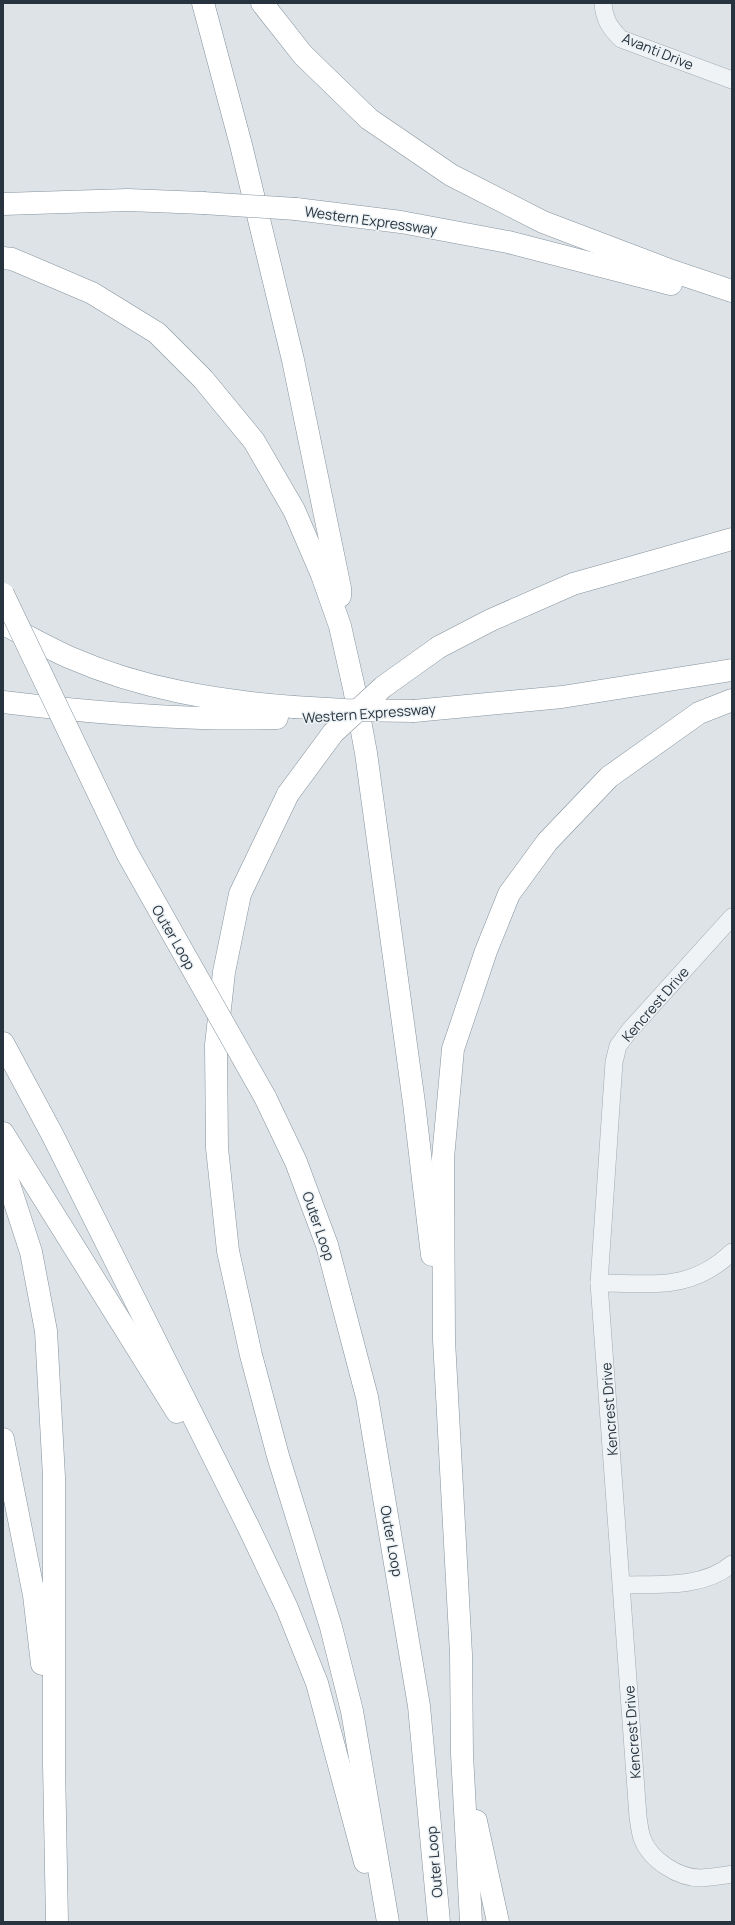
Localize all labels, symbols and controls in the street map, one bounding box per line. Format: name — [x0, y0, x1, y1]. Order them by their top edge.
street label: Avanti Drive — [619, 28, 697, 74]
street label: Western Expressway — [303, 201, 439, 239]
street label: Western Expressway — [302, 699, 437, 727]
street label: Outer Loop — [148, 901, 200, 973]
street label: Kencrest Drive — [617, 963, 693, 1045]
street label: Outer Loop — [298, 1189, 340, 1263]
street label: Kencrest Drive — [596, 1362, 622, 1456]
street label: Outer Loop — [376, 1504, 408, 1578]
street label: Kencrest Drive — [619, 1685, 645, 1779]
street label: Outer Loop — [421, 1825, 447, 1899]

